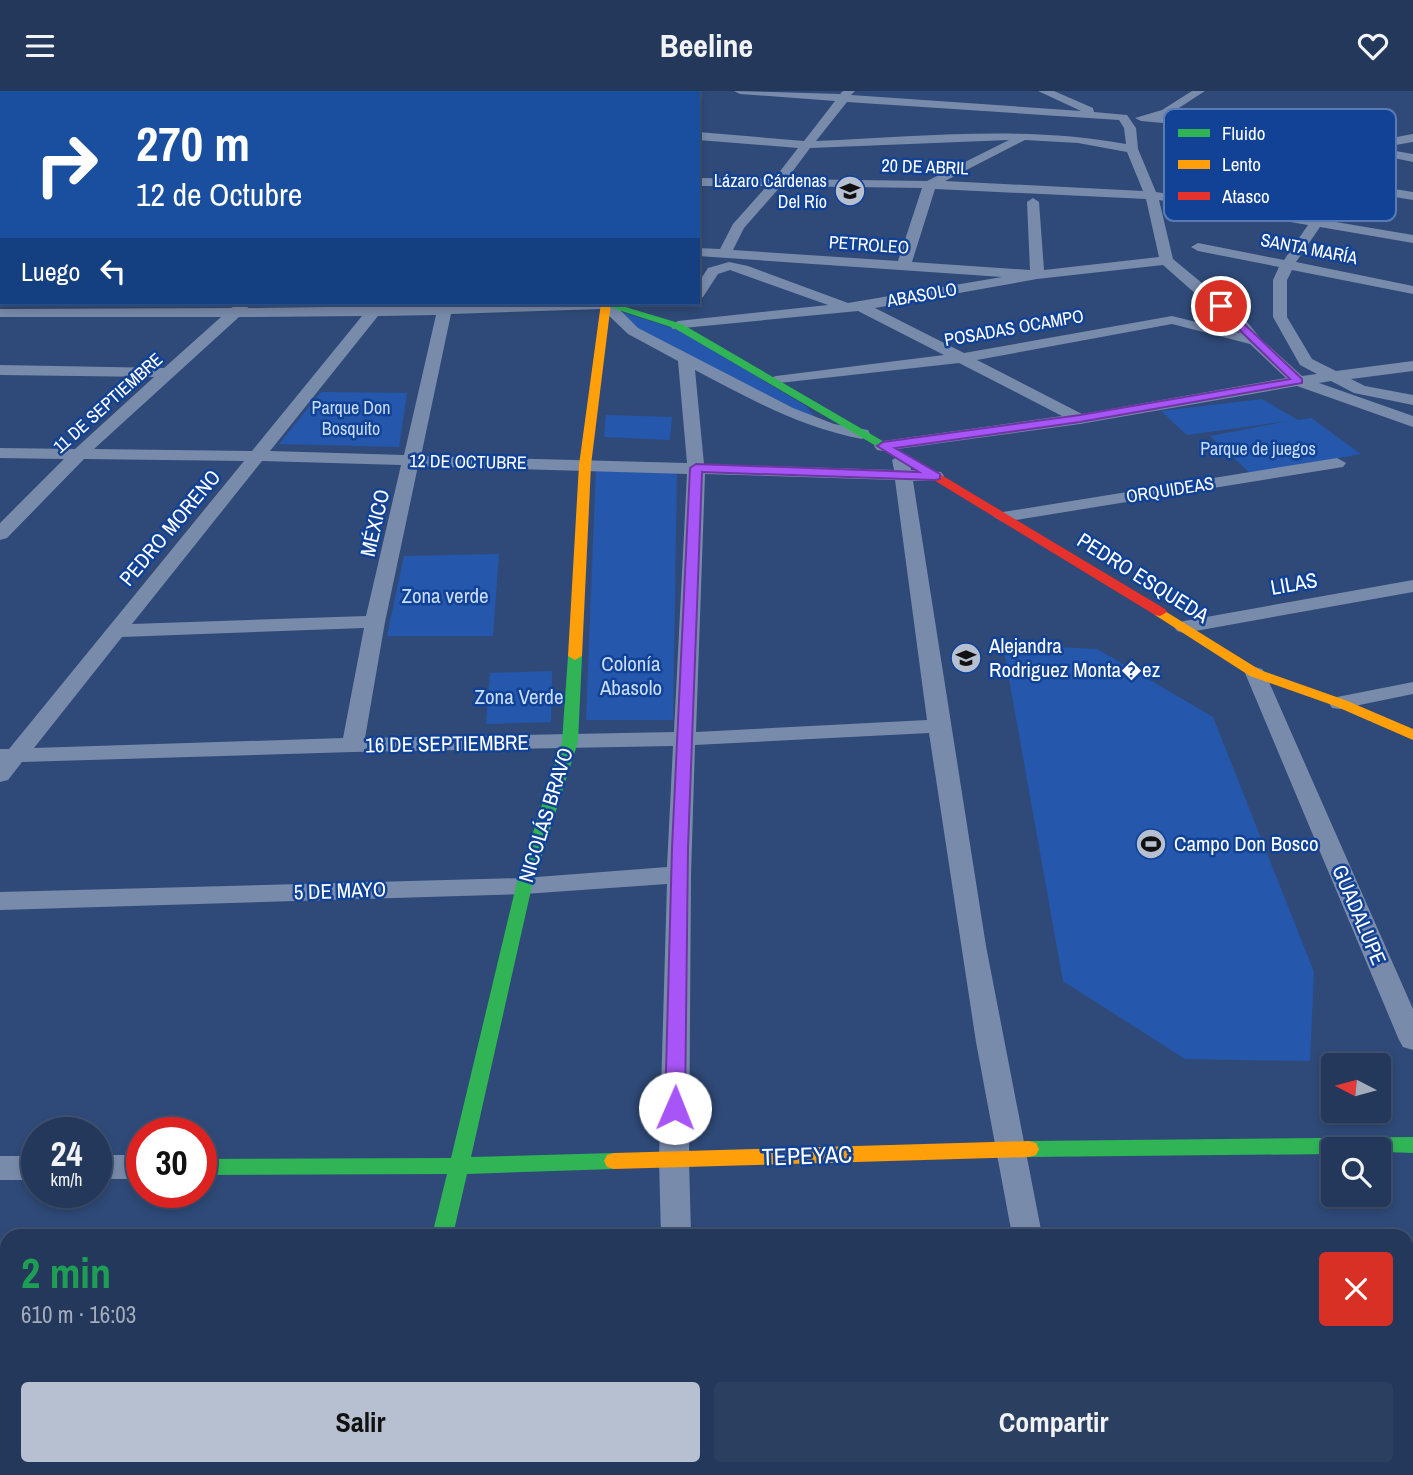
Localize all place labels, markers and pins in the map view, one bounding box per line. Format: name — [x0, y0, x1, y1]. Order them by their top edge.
place label: Lázaro Cárdenas Del Río — [714, 168, 827, 214]
school or university icon: Lázaro Cárdenas Del Río — [833, 174, 867, 208]
pin — [1191, 276, 1251, 336]
place label: Alejandra Rodriguez Monta�ez — [988, 631, 1161, 684]
school or university icon: Alejandra Rodriguez Monta�ez — [949, 641, 983, 675]
sports icon: Campo Don Bosco — [1134, 827, 1168, 861]
place label: Campo Don Bosco — [1174, 829, 1319, 858]

